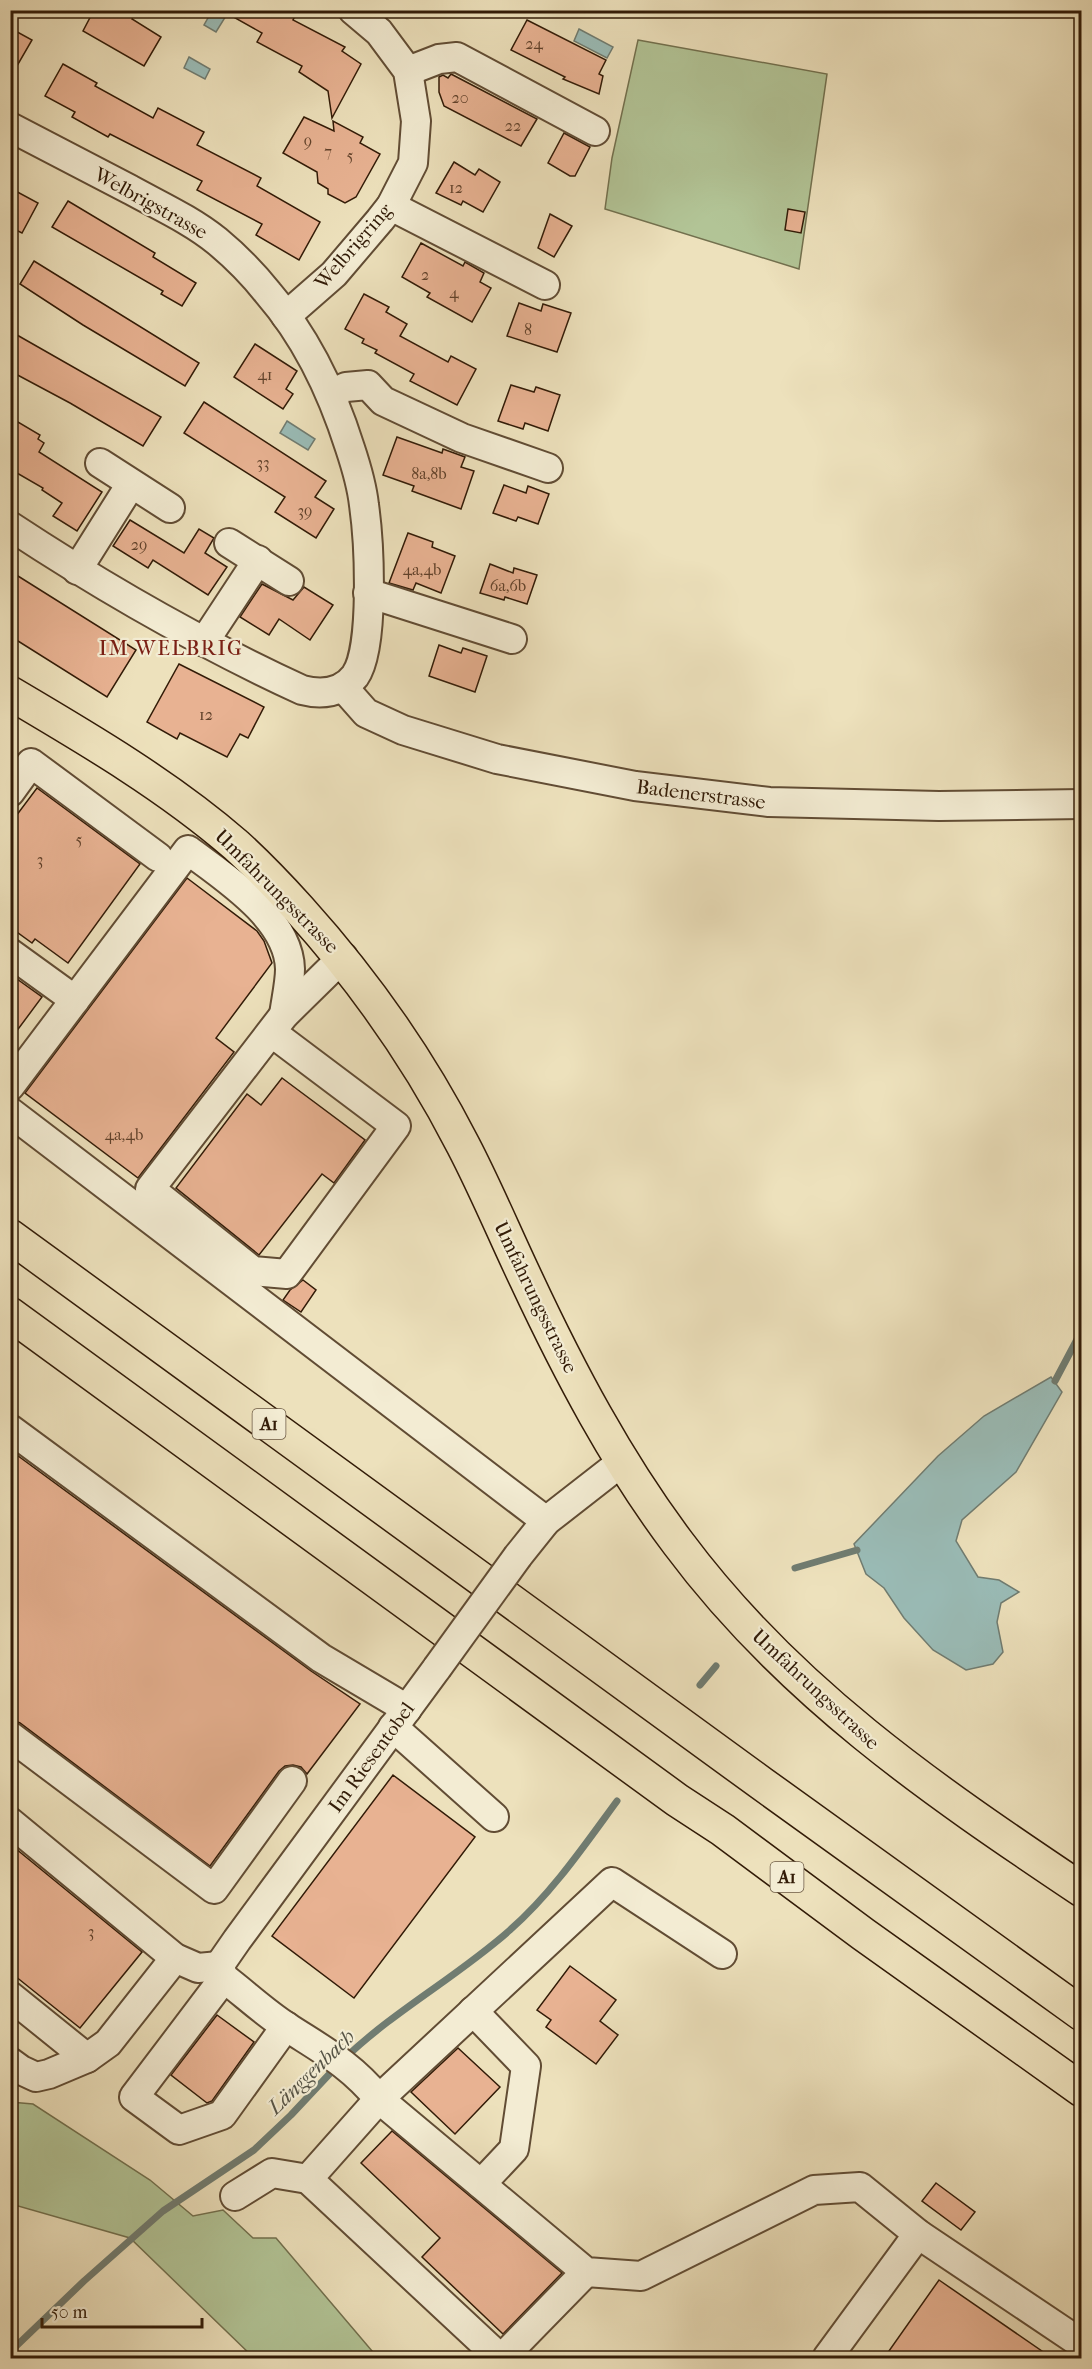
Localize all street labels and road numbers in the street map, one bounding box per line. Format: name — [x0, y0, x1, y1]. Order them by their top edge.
street label: Welbrigstrasse — [89, 162, 211, 244]
street label: Welbrigring — [309, 199, 397, 295]
street label: Badenerstrasse — [635, 775, 767, 814]
street label: Umfahrungsstrasse — [210, 825, 343, 958]
street label: Umfahrungsstrasse — [489, 1218, 582, 1377]
road number: A1 — [252, 1409, 286, 1439]
street label: Umfahrungsstrasse — [747, 1624, 884, 1754]
street label: Im Riesentobel — [324, 1697, 419, 1817]
road number: A1 — [770, 1862, 804, 1892]

